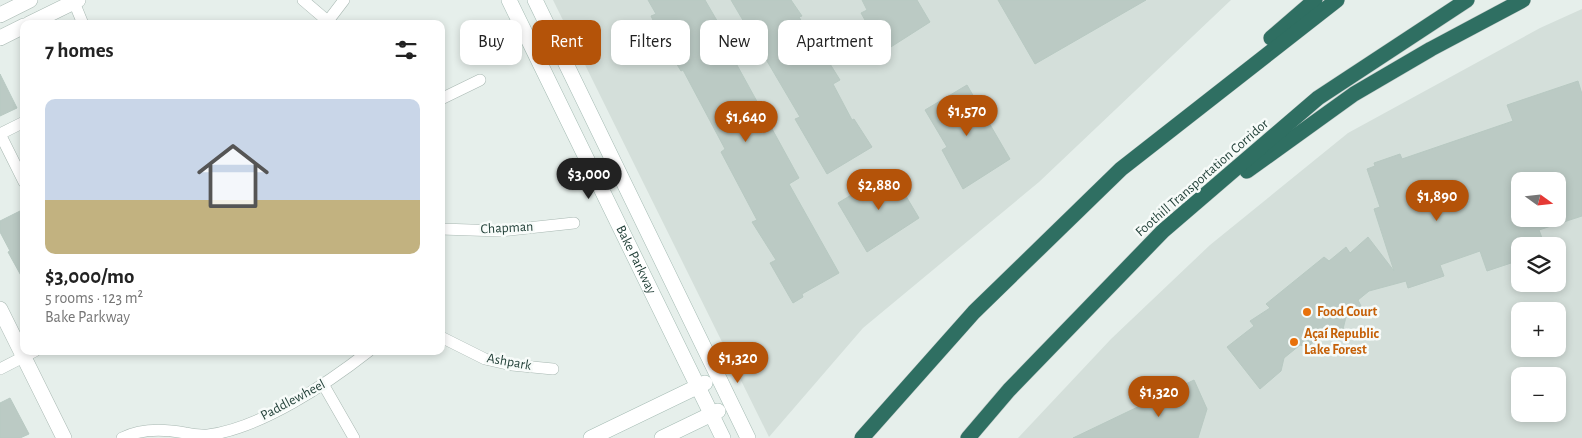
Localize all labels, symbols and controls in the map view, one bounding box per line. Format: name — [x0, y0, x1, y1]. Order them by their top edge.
chip: Buy — [460, 20, 522, 65]
chip: Rent — [532, 20, 601, 65]
chip: Filters — [611, 20, 690, 65]
chip: New — [700, 20, 768, 65]
chip: Apartment — [778, 20, 891, 65]
icon: filters — [392, 36, 420, 64]
text: 7 homes — [45, 40, 114, 61]
pin: $1,570 — [926, 94, 1008, 137]
pin: $1,640 — [705, 100, 787, 143]
text: $1,570 — [948, 103, 986, 119]
text: $1,640 — [726, 109, 766, 125]
street label: Foothill Transportation Corridor — [1133, 116, 1271, 239]
icon: home — [188, 131, 278, 221]
pin: $3,000 — [548, 158, 630, 200]
text: $3,000 — [568, 166, 610, 182]
pin: $2,880 — [838, 168, 920, 211]
north arrow — [1511, 172, 1566, 228]
map controls — [1511, 172, 1566, 422]
text: $2,880 — [858, 177, 900, 193]
pin: $1,890 — [1396, 180, 1478, 222]
text: $1,890 — [1417, 188, 1457, 204]
street label: Chapman — [480, 220, 534, 236]
street label: Bake Parkway — [613, 223, 659, 296]
button: layers — [1511, 237, 1566, 292]
text: $3,000/mo — [45, 266, 134, 287]
text: 5 rooms · 123 m² — [45, 290, 143, 306]
button: + — [1511, 302, 1566, 357]
place label: Food Court — [1317, 305, 1377, 319]
marker: Food Court — [1301, 306, 1313, 318]
text: Bake Parkway — [45, 309, 130, 325]
place label: Açaí Republic Lake Forest — [1304, 327, 1380, 357]
marker: Açaí Republic Lake Forest — [1288, 336, 1300, 348]
pin: $1,320 — [697, 342, 779, 384]
text: $1,320 — [718, 350, 758, 366]
street label: Ashpark — [486, 351, 533, 373]
button: − — [1511, 367, 1566, 422]
pin: $1,320 — [1118, 376, 1200, 418]
street label: Paddlewheel — [258, 377, 328, 423]
text: $1,320 — [1139, 384, 1179, 400]

